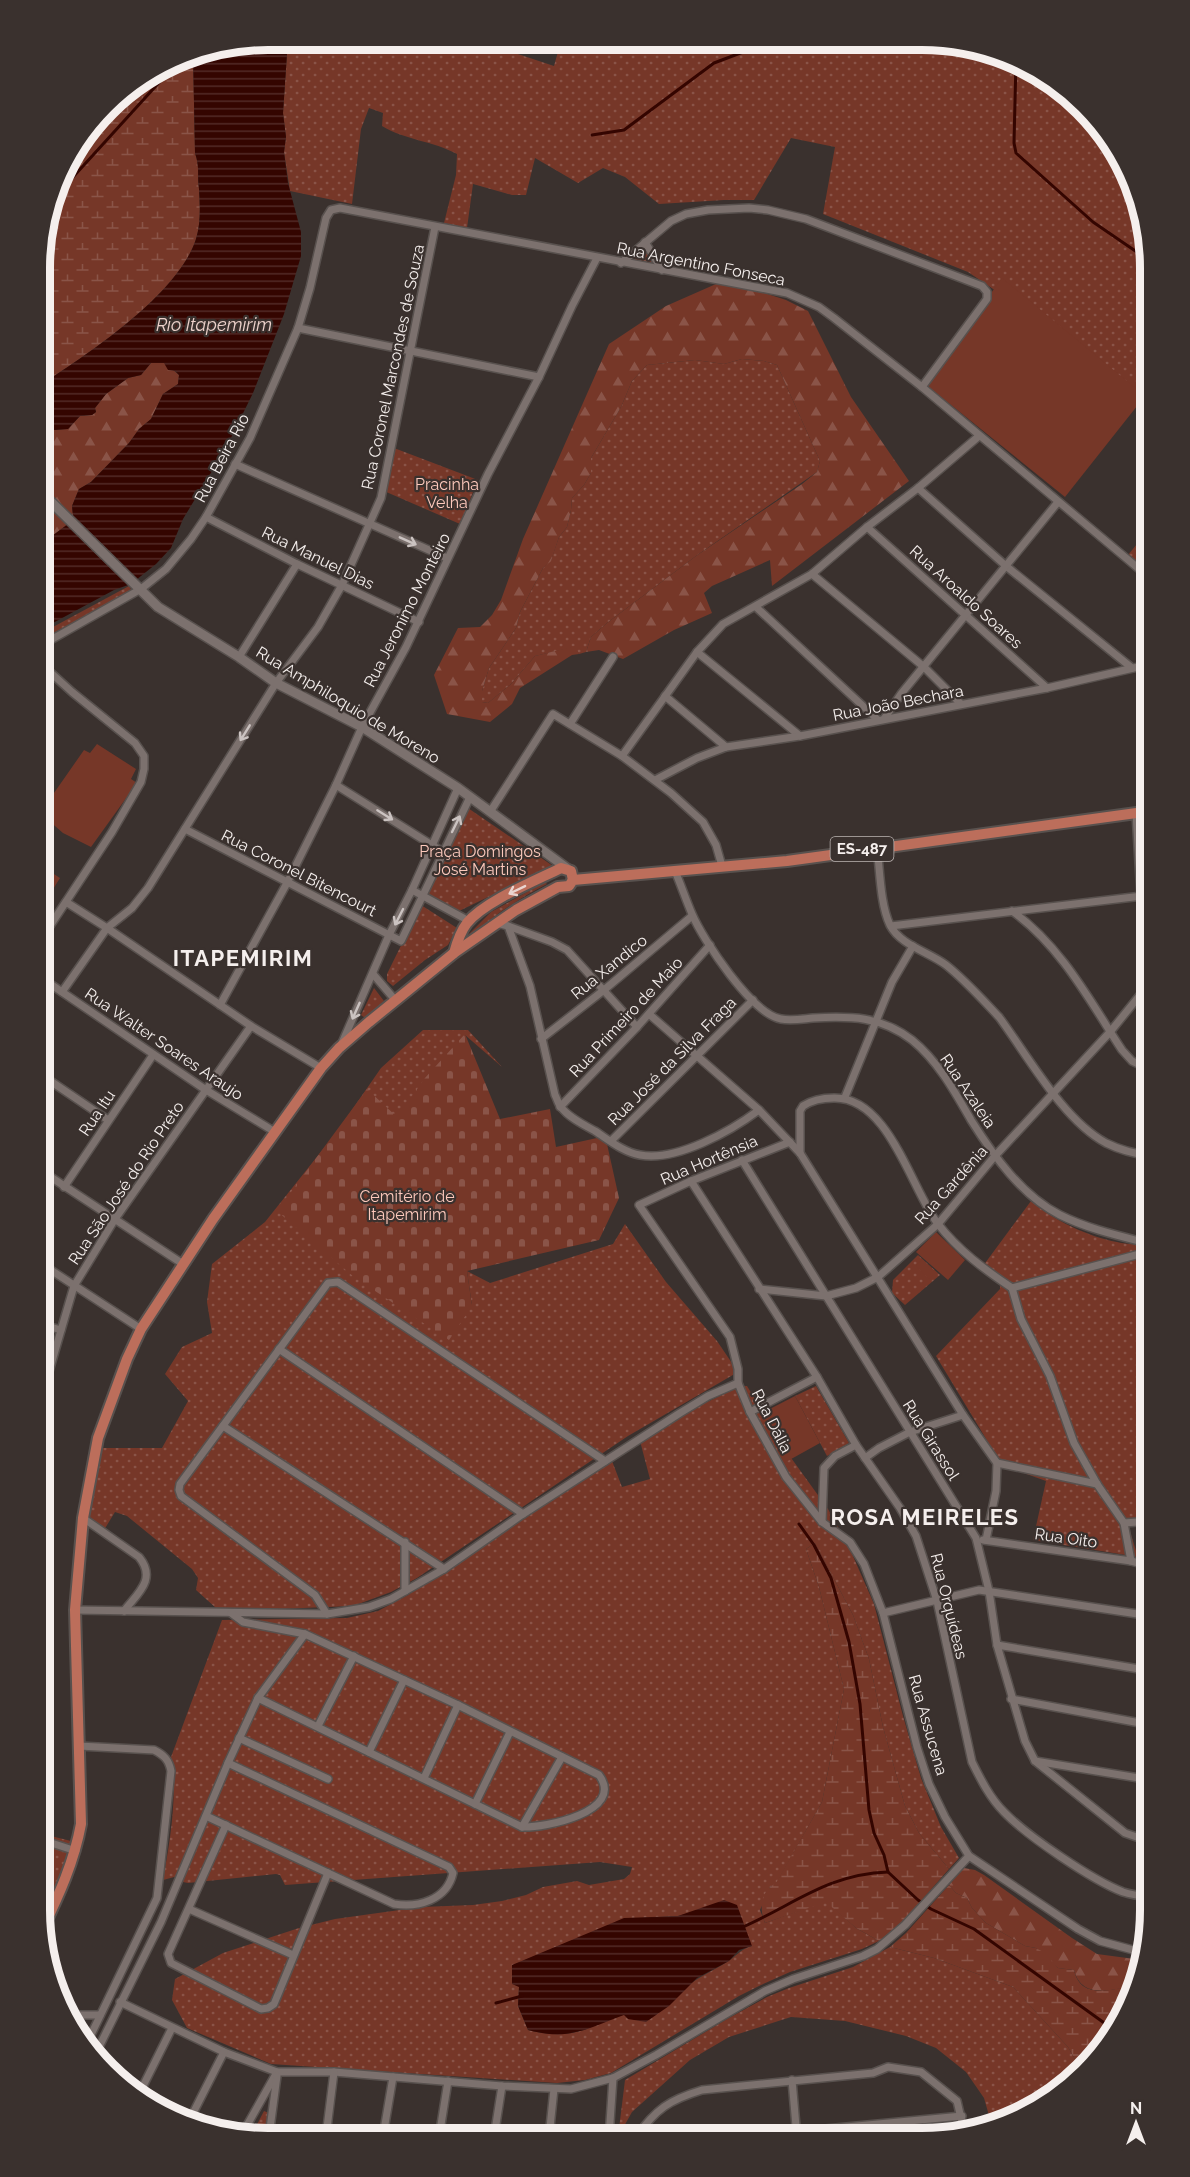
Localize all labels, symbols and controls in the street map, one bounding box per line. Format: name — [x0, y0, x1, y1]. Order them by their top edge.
street label: Rua Argentino Fonseca — [615, 238, 787, 290]
street label: Rua Coronel Marcondes de Souza — [358, 243, 428, 491]
water label: Rio Itapemirim — [156, 314, 272, 335]
street label: Rua Beira Rio — [191, 410, 253, 506]
park label: Pracinha Velha — [415, 475, 479, 512]
street label: Rua Manuel Dias — [259, 523, 378, 594]
street label: Rua Jeronimo Monteiro — [360, 530, 454, 690]
one-way arrow — [399, 536, 417, 548]
street label: Rua Aroaldo Soares — [906, 541, 1026, 653]
street label: Rua Amphiloquio de Moreno — [253, 642, 443, 768]
street label: Rua João Bechara — [831, 681, 965, 725]
one-way arrow — [239, 724, 251, 741]
one-way arrow — [376, 810, 393, 822]
one-way arrow — [451, 816, 463, 834]
street label: Rua Coronel Bitencourt — [218, 826, 380, 921]
road number: ES-487 — [830, 837, 894, 861]
park label: Praça Domingos José Martins — [419, 842, 541, 879]
one-way arrow — [509, 885, 527, 896]
one-way arrow — [392, 907, 404, 925]
street label: Rua Xandico — [567, 931, 651, 1003]
district label: ITAPEMIRIM — [173, 945, 313, 971]
street label: Rua Primeiro de Maio — [565, 953, 687, 1081]
street label: Rua Walter Soares Araujo — [81, 984, 247, 1104]
street label: Rua José da Silva Fraga — [604, 993, 740, 1129]
one-way arrow — [350, 1001, 361, 1019]
street label: Rua Azaleia — [936, 1050, 1000, 1132]
street label: Rua Itu — [75, 1086, 119, 1140]
street label: Rua São José do Rio Preto — [64, 1098, 188, 1268]
street label: Rua Hortênsia — [658, 1131, 760, 1189]
street label: Rua Gardênia — [911, 1142, 991, 1228]
park label: Cemitério de Itapemirim — [359, 1187, 455, 1224]
street label: Rua Dália — [748, 1386, 796, 1456]
street label: Rua Girassol — [899, 1396, 964, 1484]
district label: ROSA MEIRELES — [830, 1504, 1020, 1530]
street label: Rua Oito — [1034, 1524, 1098, 1552]
street label: Rua Orquídeas — [927, 1551, 971, 1661]
street label: Rua Assucena — [905, 1672, 951, 1778]
north arrow — [1106, 2093, 1166, 2153]
text: N — [1130, 2099, 1142, 2118]

